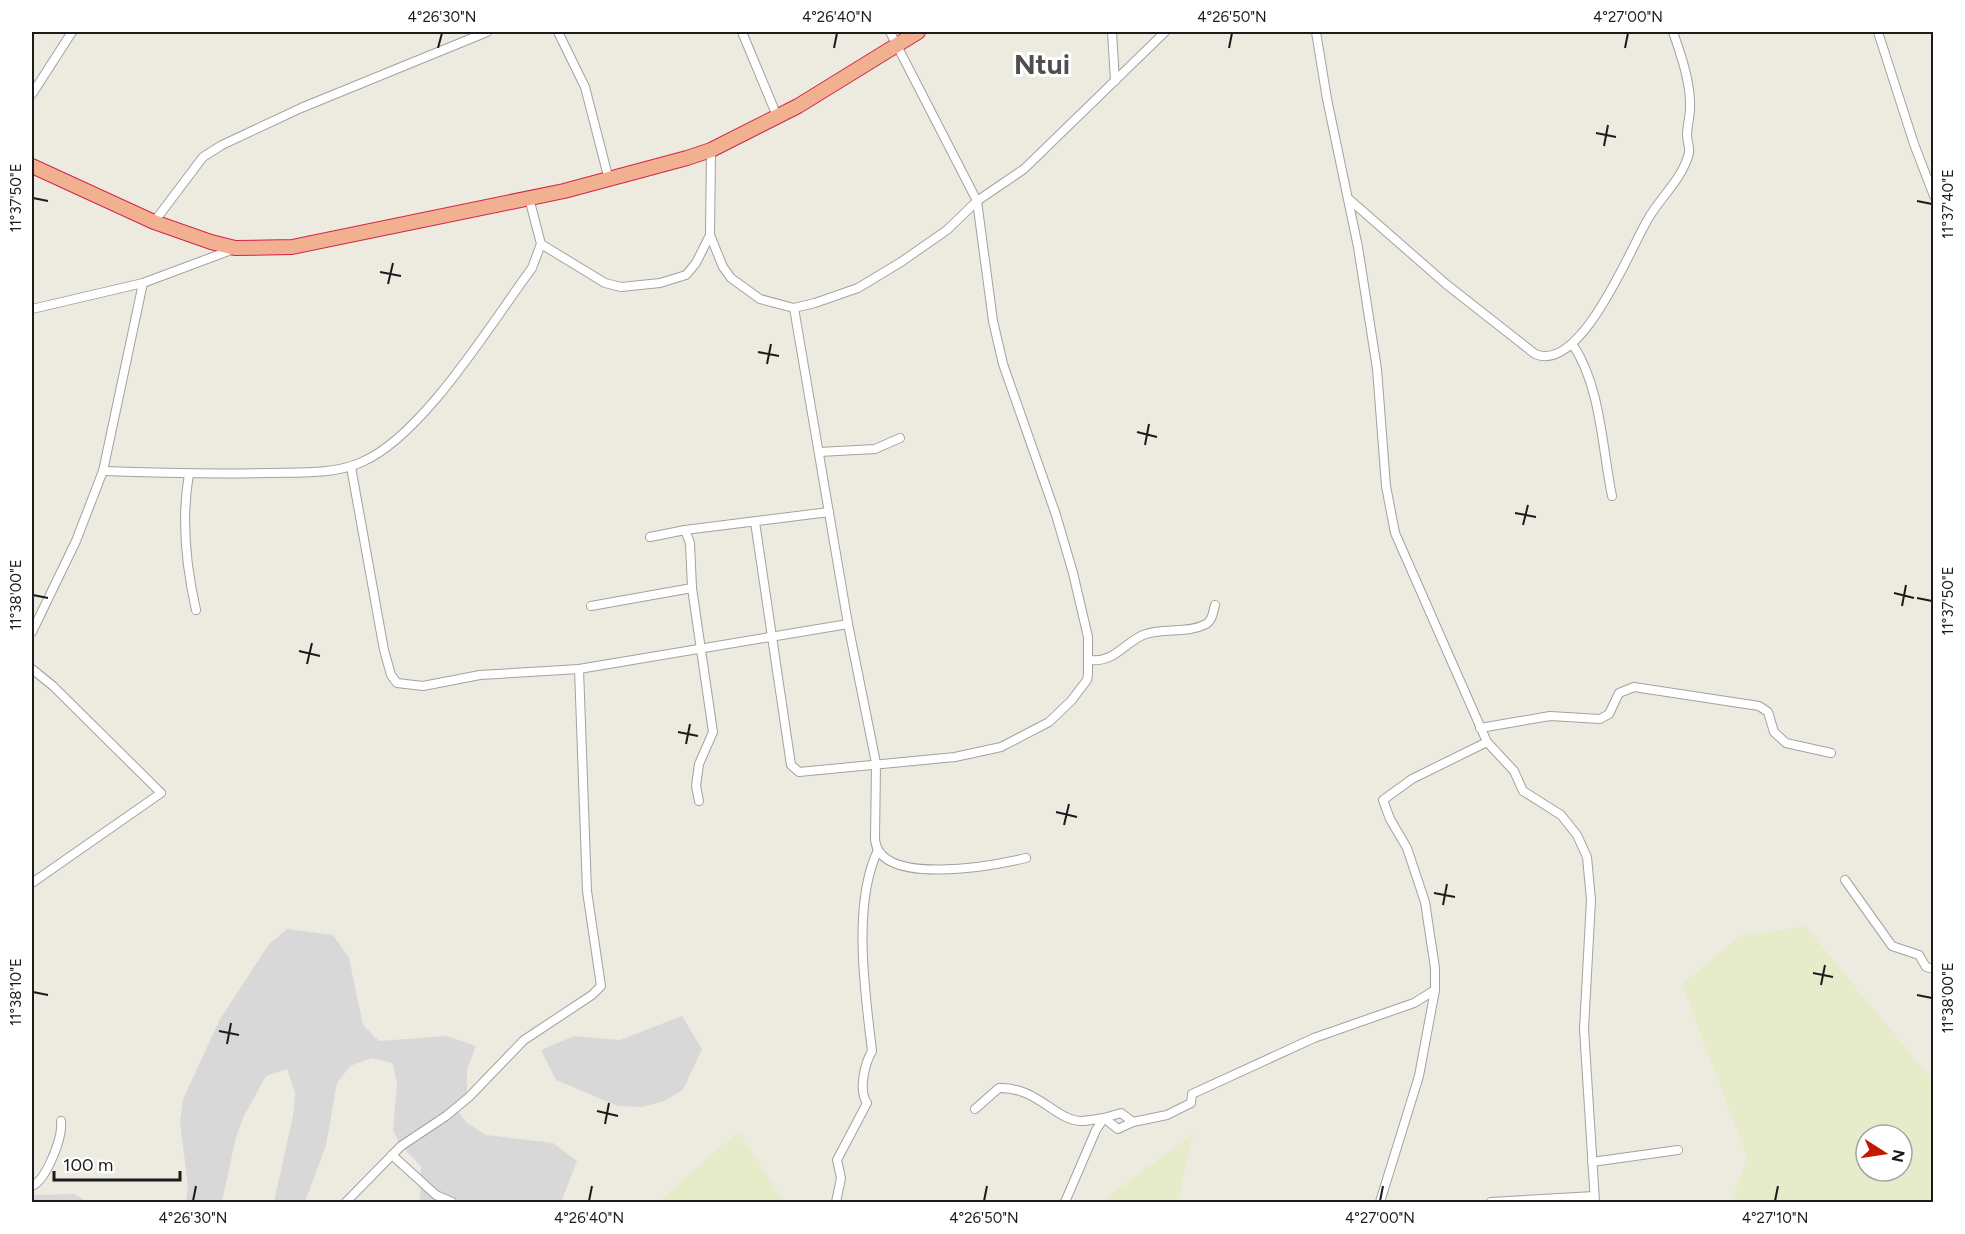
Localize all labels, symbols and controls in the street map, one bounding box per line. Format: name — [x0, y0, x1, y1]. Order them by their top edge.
text: 4°26'30"N — [408, 8, 476, 26]
text: 4°26'40"N — [802, 8, 872, 26]
text: 4°26'50"N — [1197, 8, 1267, 26]
text: 4°27'00"N — [1593, 8, 1663, 26]
district label: Ntui — [1014, 47, 1070, 81]
text: 11°37'50"E — [7, 163, 25, 233]
text: 11°37'40"E — [1939, 169, 1957, 239]
text: 11°38'00"E — [7, 559, 25, 631]
text: 11°37'50"E — [1939, 566, 1957, 636]
text: 11°38'10"E — [7, 958, 25, 1026]
text: 11°38'00"E — [1939, 962, 1957, 1034]
north arrow — [1854, 1123, 1914, 1183]
scale bar — [54, 1144, 180, 1182]
text: N — [1888, 1148, 1909, 1164]
text: 100 m — [63, 1154, 113, 1176]
text: 4°26'30"N — [159, 1209, 227, 1227]
text: 4°26'40"N — [554, 1209, 624, 1227]
text: 4°26'50"N — [949, 1209, 1019, 1227]
text: 4°27'00"N — [1345, 1209, 1415, 1227]
text: 4°27'10"N — [1742, 1209, 1808, 1227]

